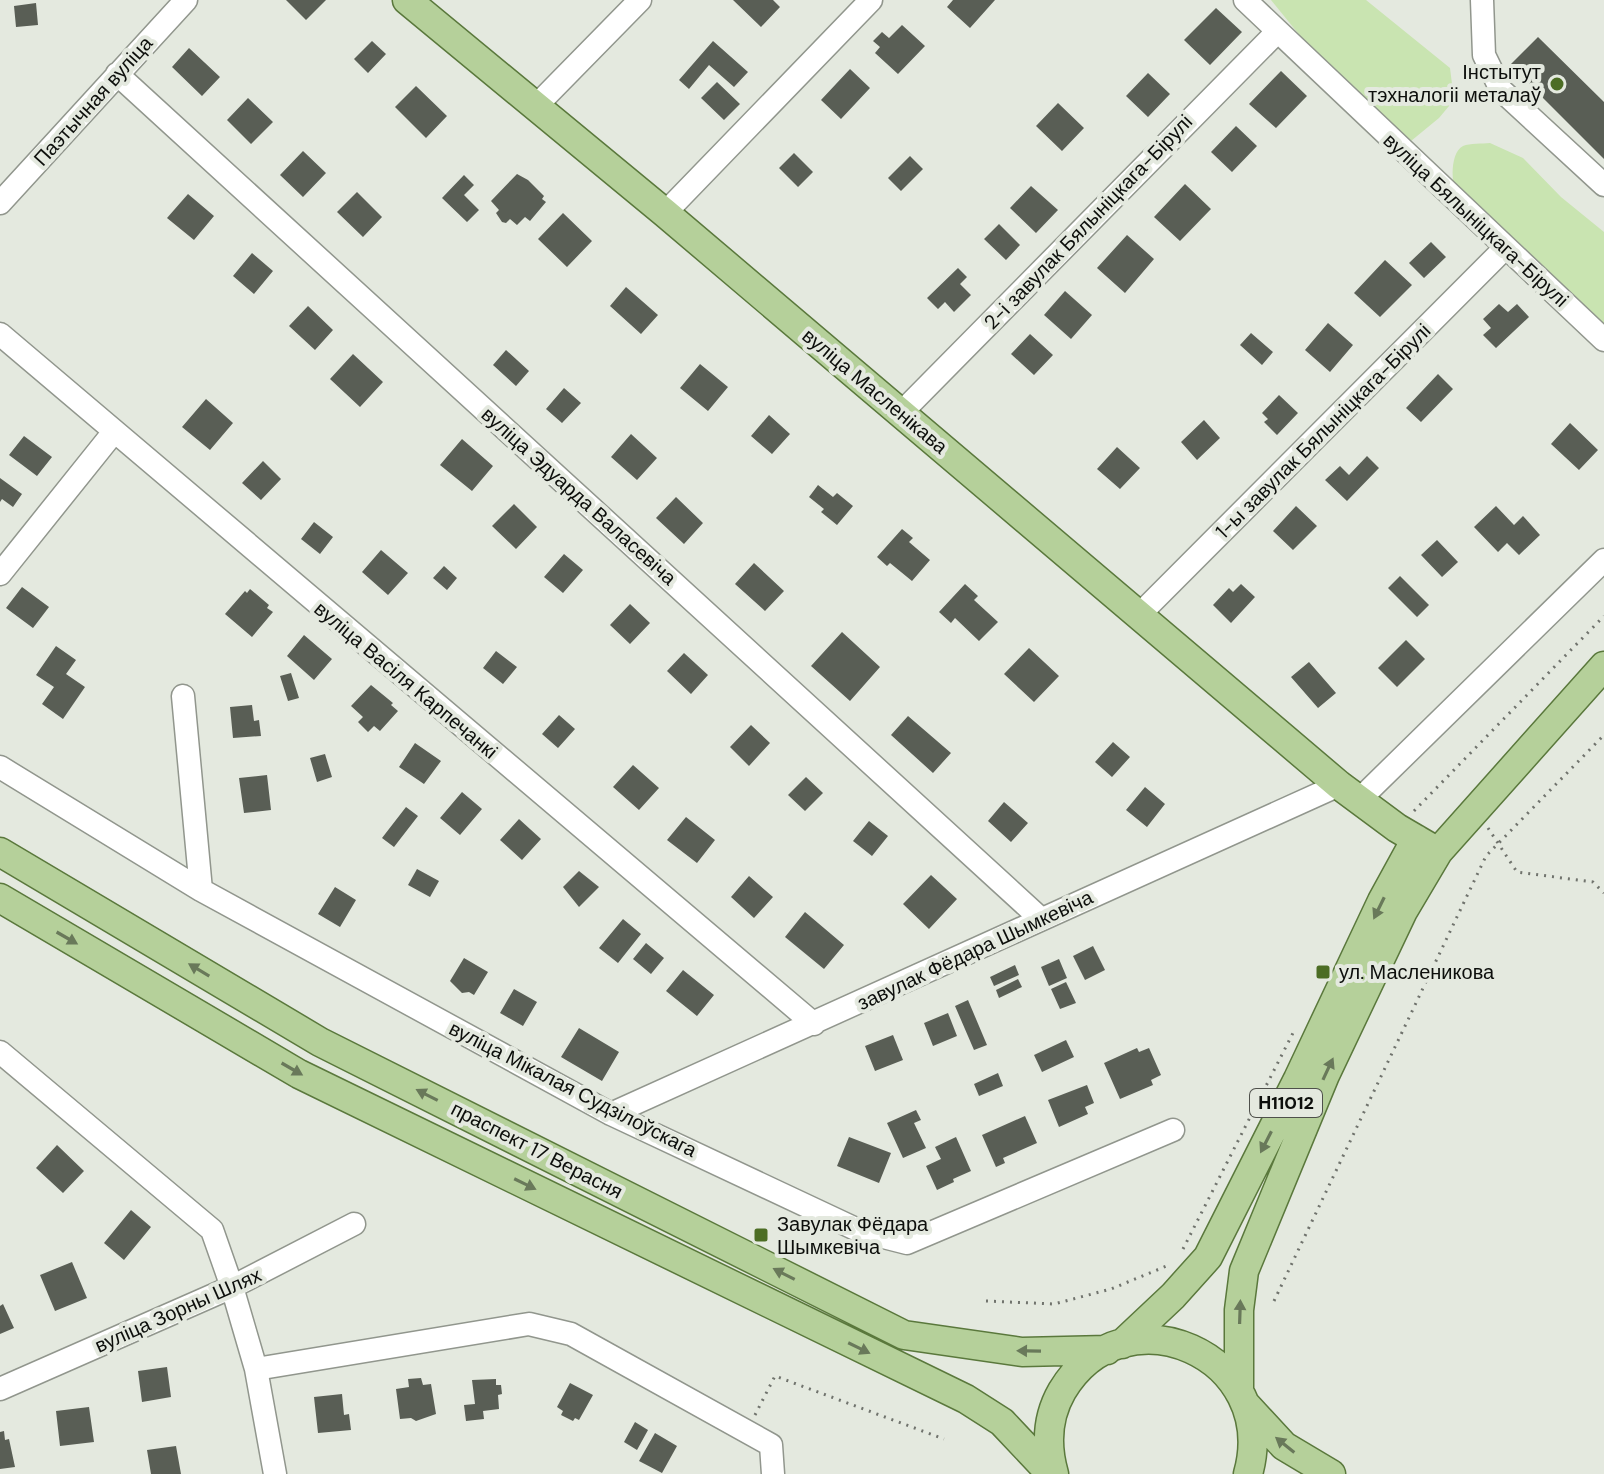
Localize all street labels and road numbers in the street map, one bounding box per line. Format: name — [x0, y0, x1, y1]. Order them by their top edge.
street label: Паэтычная вуліца — [28, 30, 159, 171]
street label: 2-і завулак Бялыніцкага-Бірулі — [978, 109, 1198, 335]
street label: вуліца Бялыніцкага-Бірулі — [1378, 127, 1574, 313]
street label: 1-ы завулак Бялыніцкага-Бірулі — [1210, 318, 1436, 544]
street label: вуліца Масленікава — [797, 323, 954, 460]
street label: вуліца Эдуарда Валасевіча — [476, 401, 683, 591]
street label: вуліца Васіля Карпечанкі — [309, 596, 503, 764]
street label: завулак Фёдара Шымкевіча — [853, 884, 1098, 1016]
street label: вуліца Мікалая Судзілоўскага — [445, 1015, 702, 1163]
road number: Н11012 — [1250, 1089, 1322, 1117]
street label: праспект 17 Верасня — [447, 1095, 627, 1205]
street label: вуліца Зорны Шлях — [91, 1262, 265, 1358]

